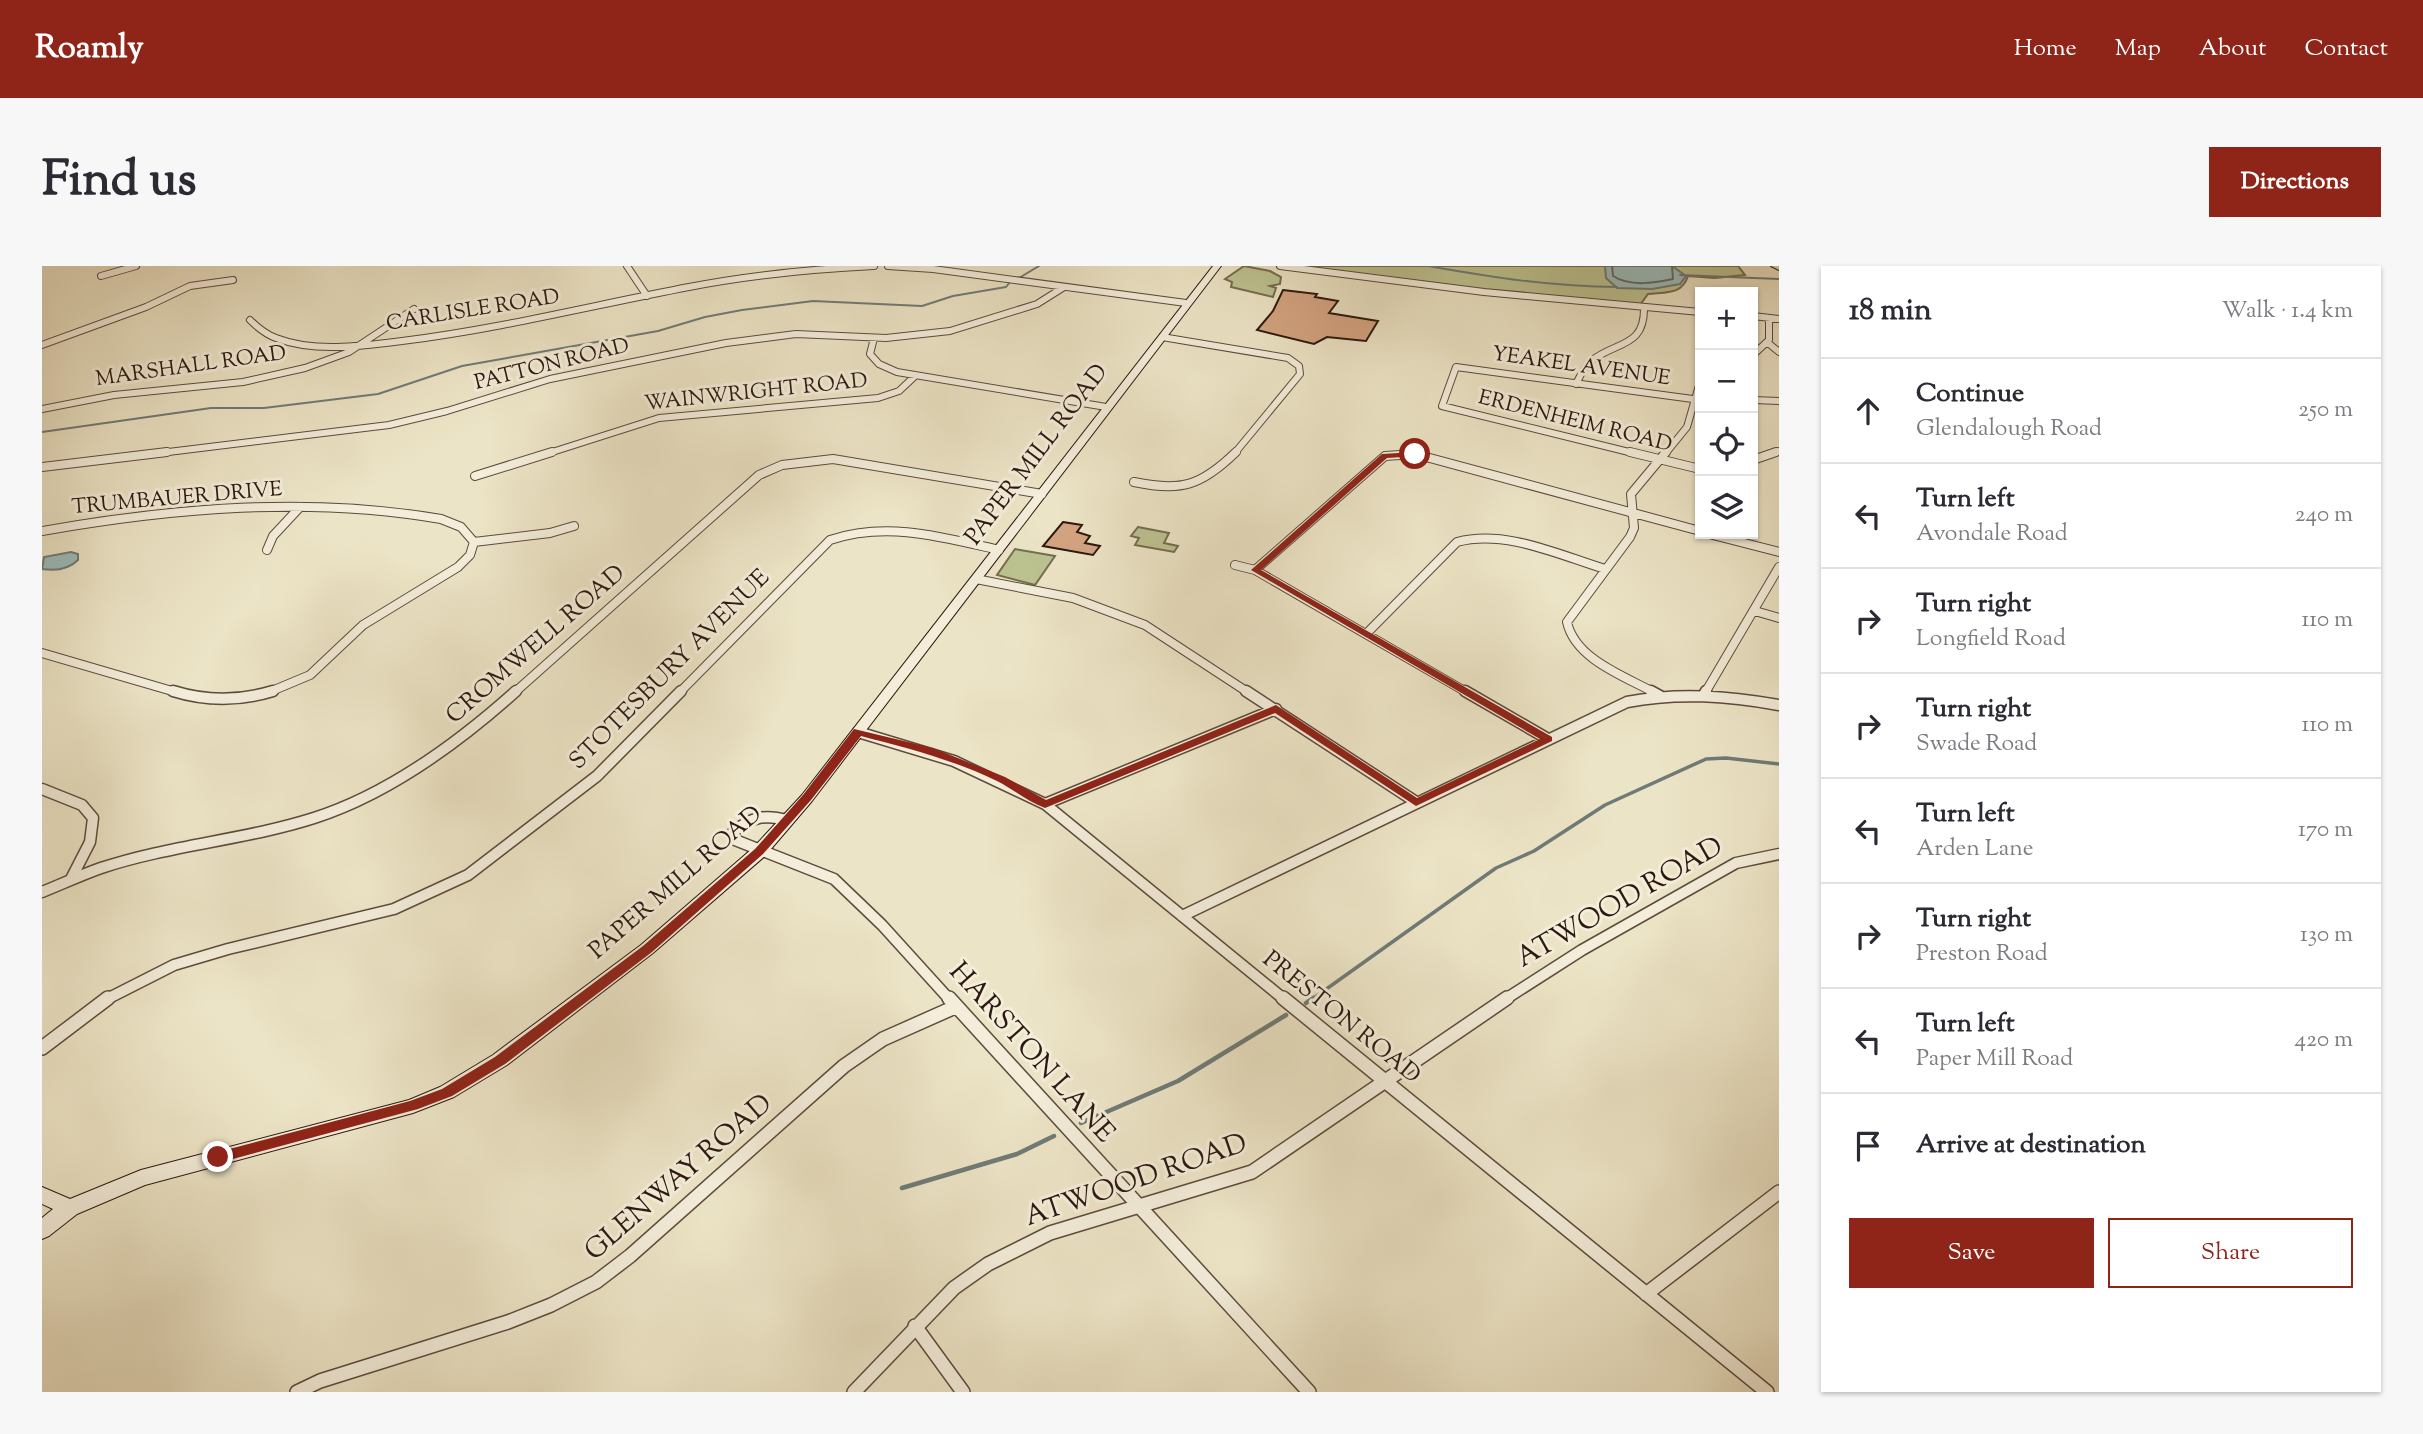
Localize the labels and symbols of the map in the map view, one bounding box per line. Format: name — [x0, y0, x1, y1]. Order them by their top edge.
street label: CARLISLE ROAD — [384, 282, 562, 340]
street label: PATTON ROAD — [471, 331, 633, 399]
street label: MARSHALL ROAD — [94, 339, 288, 395]
street label: YEAKEL AVENUE — [1490, 340, 1673, 394]
street label: PAPER MILL ROAD — [957, 357, 1117, 553]
street label: WAINWRIGHT ROAD — [643, 366, 869, 420]
street label: ERDENHEIM ROAD — [1475, 383, 1675, 461]
route start — [1399, 438, 1430, 469]
street label: TRUMBAUER DRIVE — [71, 475, 284, 523]
street label: CROMWELL ROAD — [439, 558, 633, 732]
street label: STOTESBURY AVENUE — [562, 562, 778, 778]
street label: PAPER MILL ROAD — [582, 798, 770, 968]
street label: ATWOOD ROAD — [1509, 827, 1731, 979]
street label: PRESTON ROAD — [1254, 943, 1428, 1093]
street label: HARSTON LANE — [939, 954, 1123, 1152]
street label: GLENWAY ROAD — [576, 1085, 782, 1271]
street label: ATWOOD ROAD — [1019, 1124, 1253, 1238]
route end — [202, 1141, 233, 1172]

